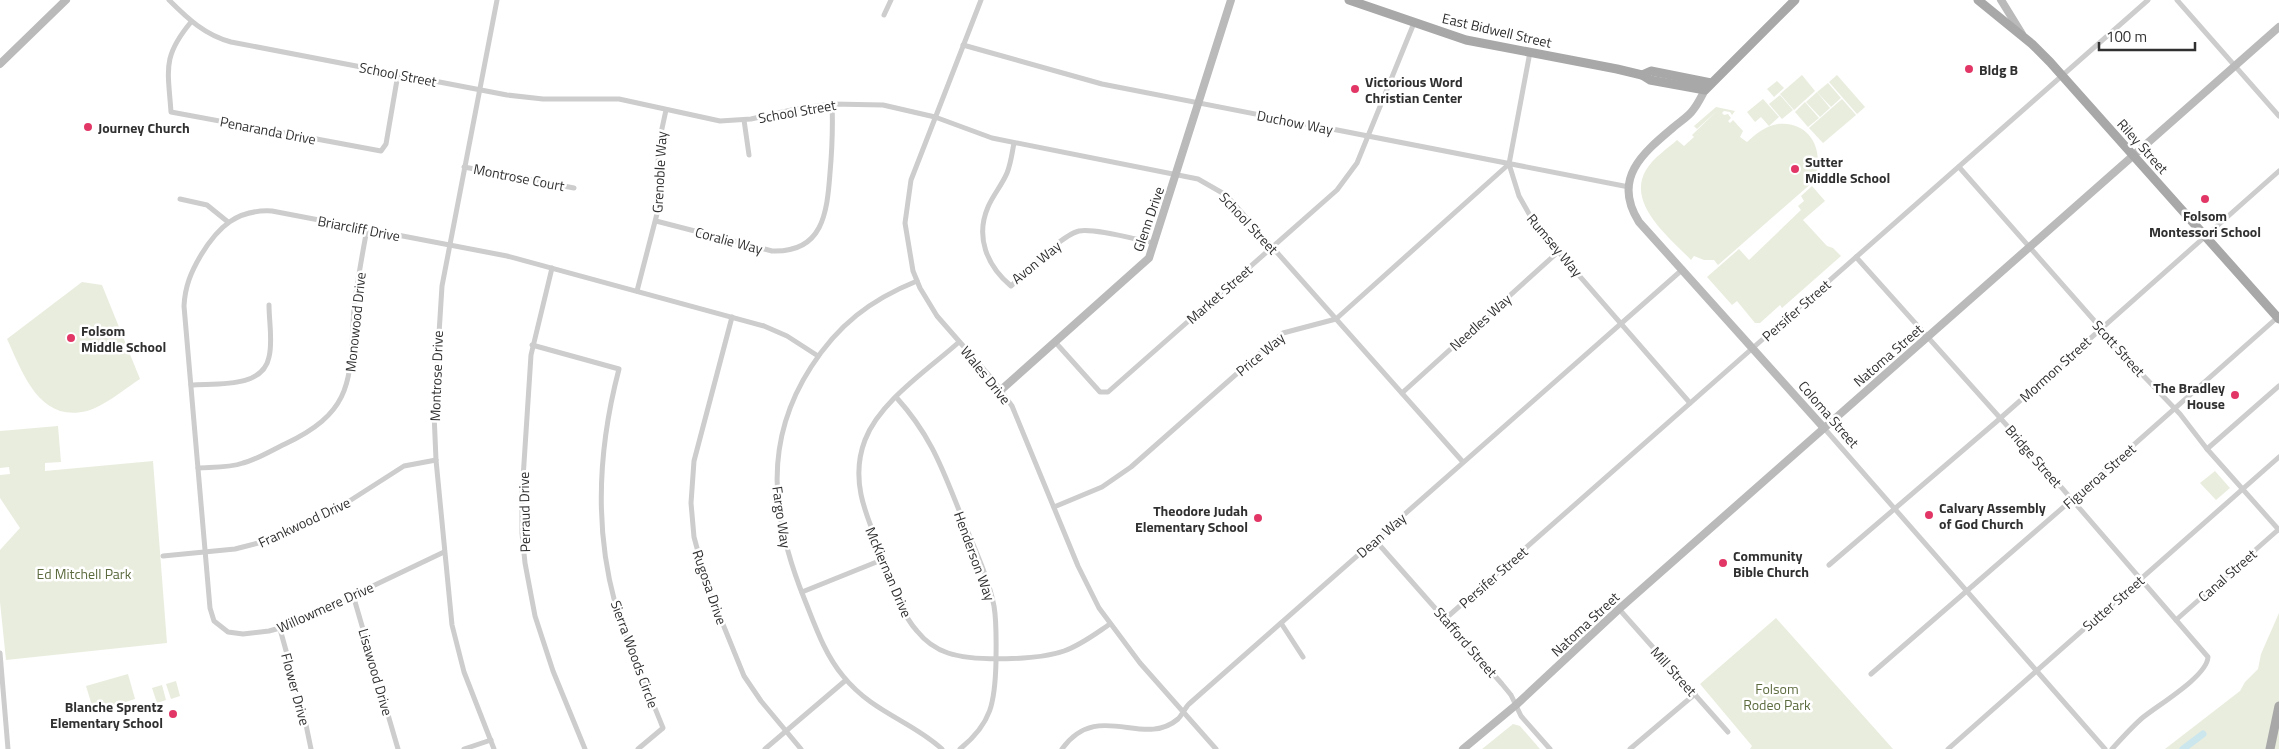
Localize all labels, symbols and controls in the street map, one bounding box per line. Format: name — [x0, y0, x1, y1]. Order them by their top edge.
street label: East Bidwell Street — [1440, 7, 1554, 53]
scale bar — [2099, 20, 2195, 52]
text: 100 m — [2106, 25, 2147, 48]
street label: School Street — [358, 56, 439, 92]
place label: Bldg B — [1979, 59, 2018, 80]
marker: Bldg B — [1963, 63, 1975, 75]
place label: Victorious Word Christian Center — [1365, 71, 1463, 108]
marker: Victorious Word Christian Center — [1349, 83, 1361, 95]
street label: School Street — [757, 94, 838, 128]
street label: Duchow Way — [1255, 104, 1335, 140]
street label: Penaranda Drive — [218, 110, 318, 150]
street label: Riley Street — [2113, 114, 2174, 178]
place label: Journey Church — [98, 117, 190, 138]
marker: Journey Church — [82, 121, 94, 133]
street label: Grenoble Way — [646, 130, 672, 213]
place label: Sutter Middle School — [1805, 151, 1890, 188]
street label: Montrose Court — [472, 158, 566, 196]
marker: Sutter Middle School — [1789, 163, 1801, 175]
street label: Glenn Drive — [1127, 184, 1169, 254]
street label: School Street — [1215, 187, 1283, 259]
marker: Folsom Montessori School — [2199, 193, 2211, 205]
place label: Folsom Montessori School — [2149, 205, 2261, 242]
street label: Rumsey Way — [1522, 209, 1588, 281]
street label: Briarcliff Drive — [316, 210, 402, 246]
street label: Coralie Way — [693, 221, 765, 259]
street label: Avon Way — [1007, 235, 1066, 289]
street label: Market Street — [1181, 259, 1257, 329]
street label: Monowood Drive — [339, 271, 371, 373]
street label: Persifer Street — [1757, 274, 1835, 346]
street label: Needles Way — [1444, 288, 1516, 355]
street label: Scott Street — [2088, 315, 2150, 381]
street label: Natoma Street — [1848, 319, 1928, 391]
place label: Folsom Middle School — [81, 320, 166, 357]
street label: Price Way — [1231, 327, 1289, 381]
street label: Montrose Drive — [424, 330, 448, 422]
street label: Mormon Street — [2015, 331, 2095, 407]
marker: Folsom Middle School — [65, 332, 77, 344]
street label: Wales Drive — [956, 341, 1016, 409]
street label: Coloma Street — [1794, 376, 1864, 452]
place label: The Bradley House — [2153, 377, 2225, 414]
marker: The Bradley House — [2229, 389, 2241, 401]
street label: Bridge Street — [2001, 420, 2067, 492]
street label: Figueroa Street — [2058, 438, 2140, 514]
street label: Perraud Drive — [513, 472, 535, 552]
street label: Fargo Way — [767, 485, 797, 550]
street label: Frankwood Drive — [254, 491, 354, 553]
place label: Calvary Assembly of God Church — [1939, 497, 2046, 534]
place label: Theodore Judah Elementary School — [1135, 500, 1248, 537]
street label: Dean Way — [1352, 507, 1411, 562]
street label: Henderson Way — [949, 508, 1001, 604]
marker: Calvary Assembly of God Church — [1923, 509, 1935, 521]
marker: Theodore Judah Elementary School — [1252, 512, 1264, 524]
street label: McKiernan Drive — [860, 523, 918, 621]
street label: Persifer Street — [1454, 541, 1532, 613]
street label: Canal Street — [2193, 544, 2261, 606]
place label: Community Bible Church — [1733, 545, 1809, 582]
street label: Rugosa Drive — [687, 547, 733, 627]
marker: Community Bible Church — [1717, 557, 1729, 569]
park label: Ed Mitchell Park — [37, 563, 132, 584]
street label: Sutter Street — [2077, 570, 2149, 636]
street label: Willowmere Drive — [273, 576, 377, 638]
street label: Natoma Street — [1546, 587, 1624, 661]
street label: Sierra Woods Circle — [606, 597, 664, 711]
street label: Stafford Street — [1429, 602, 1503, 682]
street label: Lisawood Drive — [354, 626, 398, 718]
street label: Mill Street — [1646, 642, 1702, 701]
street label: Flower Drive — [276, 650, 316, 728]
park label: Folsom Rodeo Park — [1743, 678, 1811, 715]
place label: Blanche Sprentz Elementary School — [50, 696, 163, 733]
marker: Blanche Sprentz Elementary School — [167, 708, 179, 720]

